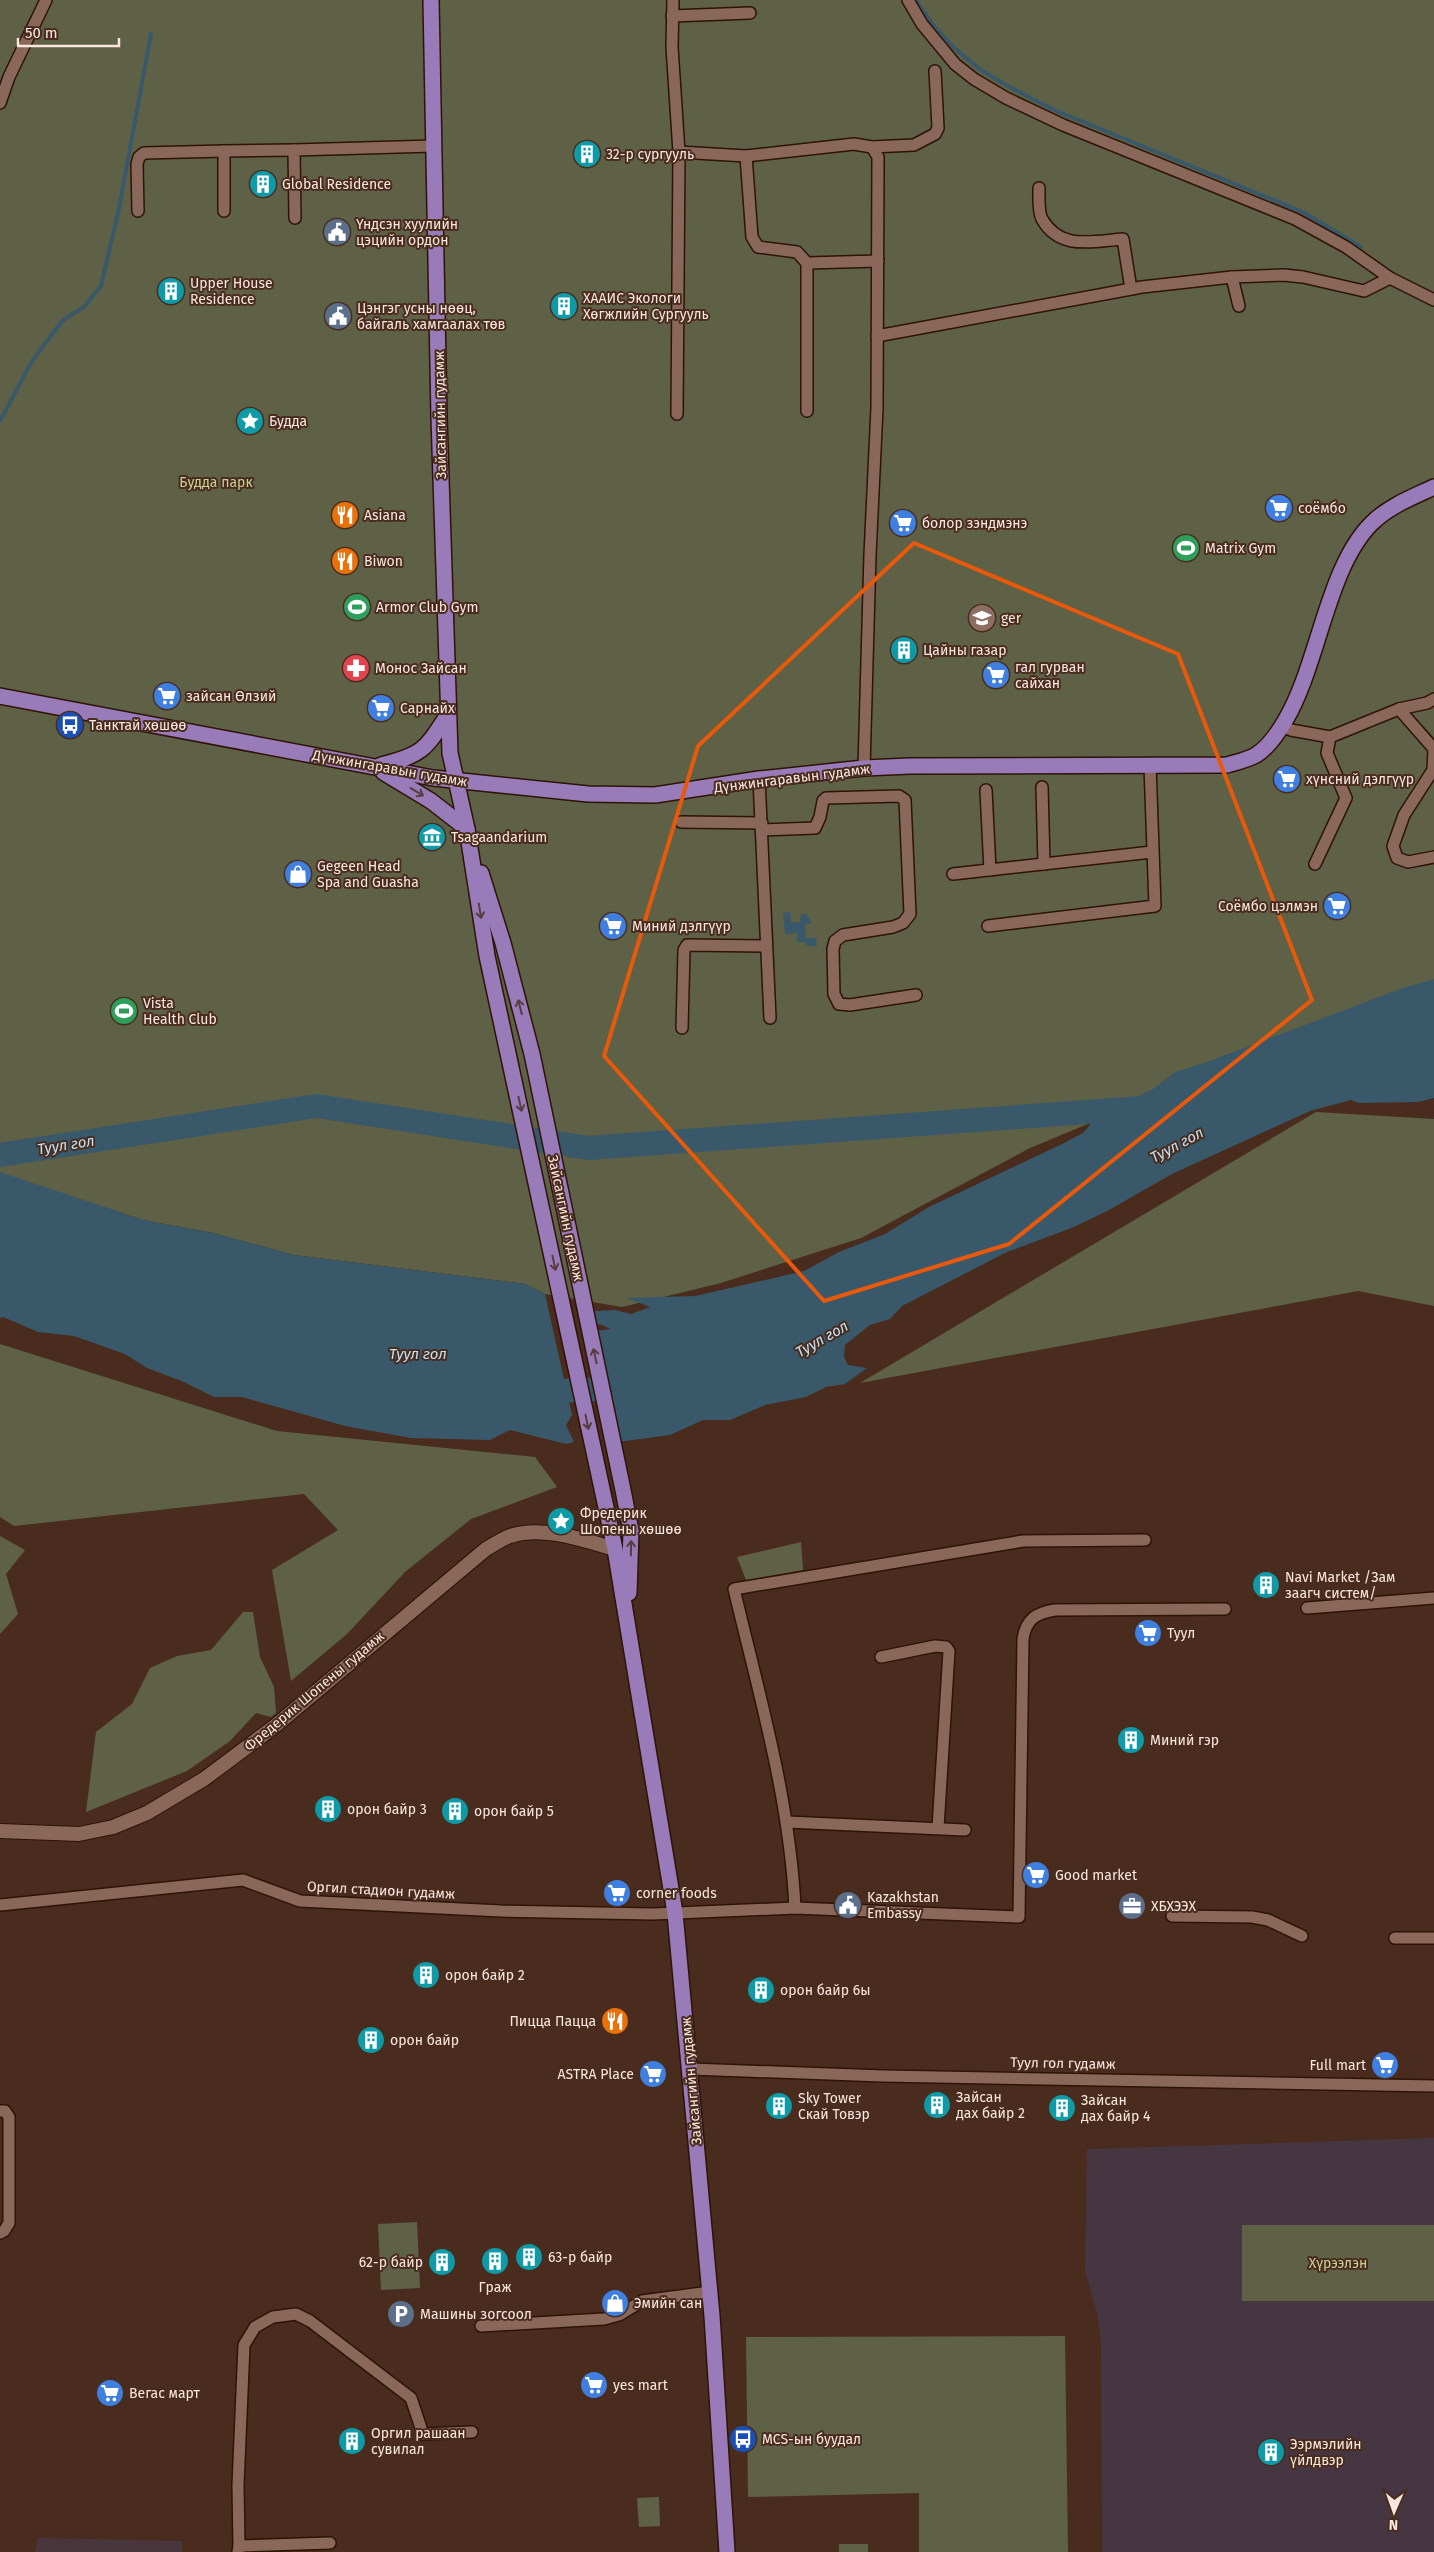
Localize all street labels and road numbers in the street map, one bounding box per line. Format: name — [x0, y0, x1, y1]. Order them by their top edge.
street label: Зайсангийн гудамж — [431, 351, 450, 479]
street label: Дүнжингаравын гудамж — [310, 746, 469, 791]
street label: Дүнжингаравын гудамж — [712, 760, 871, 797]
street label: Зайсангийн гудамж — [544, 1154, 587, 1283]
street label: Фредерик Шопены гудамж — [241, 1628, 388, 1755]
street label: Оргил стадион гудамж — [306, 1878, 455, 1903]
street label: Зайсангийн гудамж — [677, 2016, 706, 2146]
street label: Туул гол гудамж — [1010, 2054, 1116, 2073]

